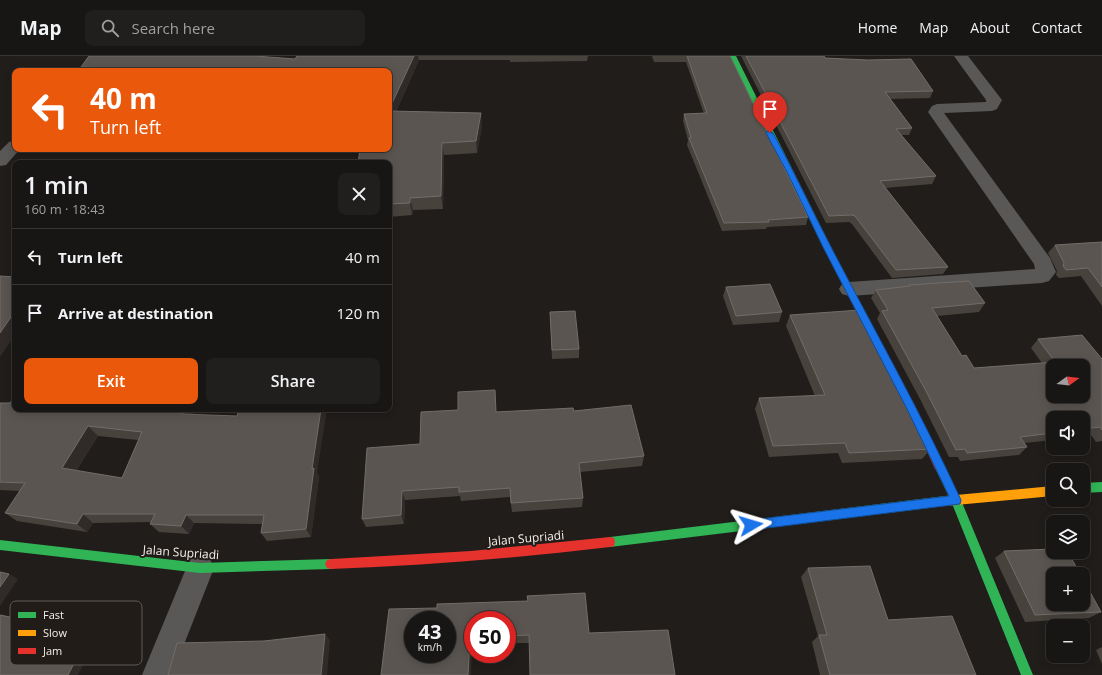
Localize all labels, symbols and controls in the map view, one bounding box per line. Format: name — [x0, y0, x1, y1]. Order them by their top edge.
search box — [85, 10, 365, 46]
text: Map — [20, 15, 61, 41]
icon: search — [99, 17, 121, 39]
text: Search here — [131, 18, 215, 38]
text: Home — [858, 18, 897, 37]
text: Map — [919, 18, 948, 37]
text: About — [970, 18, 1010, 37]
text: Contact — [1032, 18, 1082, 37]
text: 40 m — [90, 79, 157, 117]
icon: left — [24, 84, 76, 136]
pin — [753, 92, 787, 133]
icon: arrive — [759, 98, 781, 120]
text: Turn left — [90, 115, 161, 139]
text: 1 min — [24, 168, 89, 201]
button: close — [338, 173, 380, 215]
text: 160 m · 18:43 — [24, 200, 105, 218]
icon: left — [24, 246, 46, 268]
text: Turn left — [58, 247, 123, 267]
text: 40 m — [345, 247, 380, 267]
icon: arrive — [24, 302, 46, 324]
text: Arrive at destination — [58, 303, 213, 323]
text: 120 m — [336, 303, 380, 323]
button: Exit — [24, 358, 198, 404]
button: Share — [206, 358, 380, 404]
north arrow — [1046, 359, 1090, 403]
map controls — [1046, 359, 1090, 663]
button: sound — [1046, 411, 1090, 455]
button: search — [1046, 463, 1090, 507]
position arrow — [730, 504, 772, 546]
button: layers — [1046, 515, 1090, 559]
street label: Jalan Supriadi — [486, 526, 565, 550]
street label: Jalan Supriadi — [141, 541, 220, 563]
button: + — [1046, 567, 1090, 611]
legend — [10, 601, 142, 665]
text: Fast — [43, 607, 64, 622]
speed limit sign: 50 — [464, 611, 516, 663]
text: 43 — [419, 618, 441, 645]
button: − — [1046, 619, 1090, 663]
text: Slow — [43, 625, 67, 640]
text: km/h — [418, 640, 442, 654]
text: Jam — [42, 643, 62, 658]

